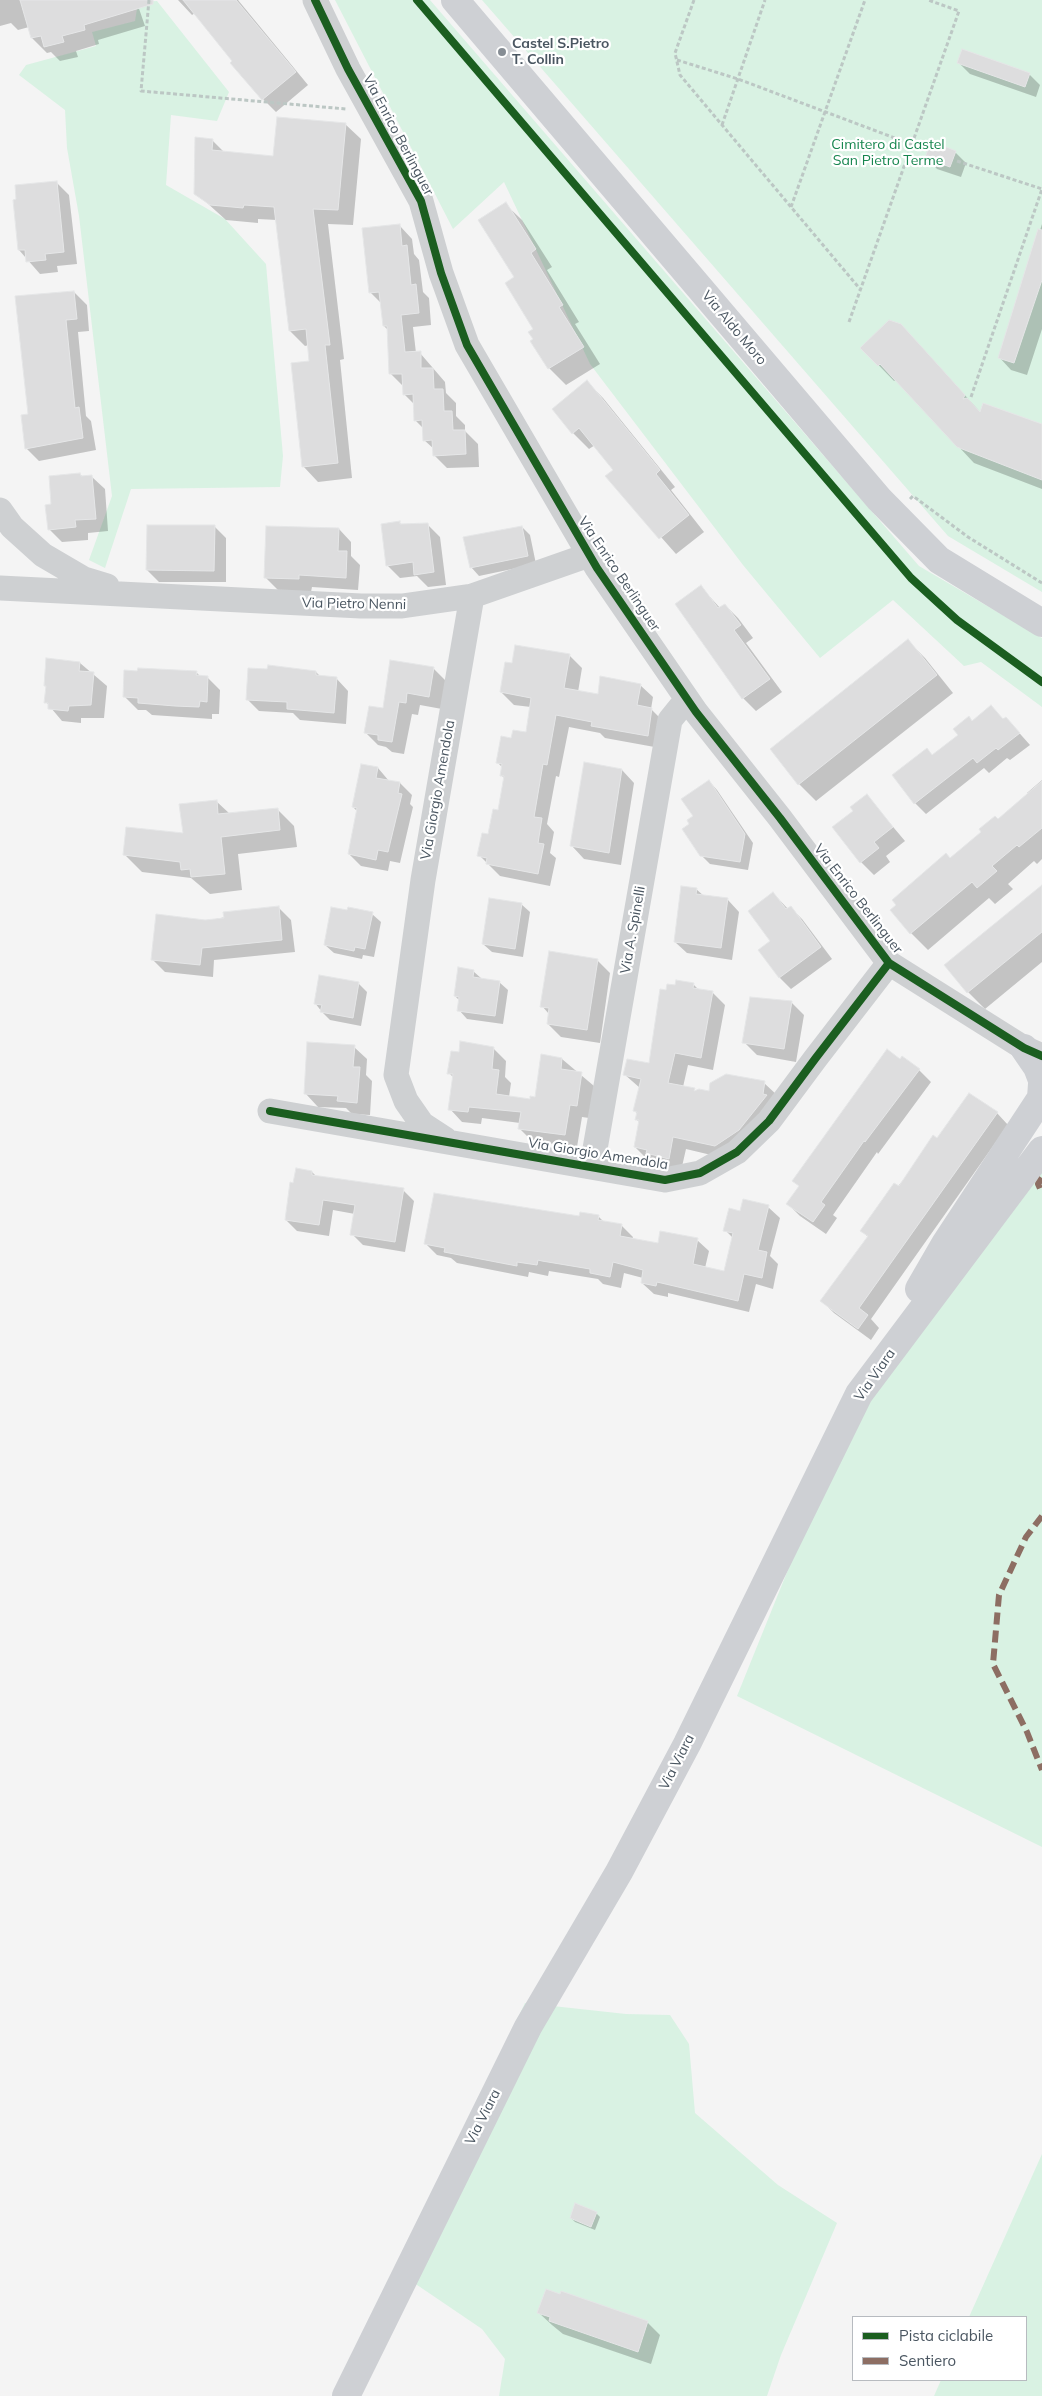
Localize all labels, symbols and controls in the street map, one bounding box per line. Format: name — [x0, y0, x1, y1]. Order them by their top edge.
place label: Castel S.Pietro T. Collin — [512, 36, 609, 68]
marker: Castel S.Pietro T. Collin — [496, 46, 508, 58]
street label: Via Enrico Berlinguer — [359, 72, 437, 198]
park label: Cimitero di Castel San Pietro Terme — [831, 137, 945, 170]
street label: Via Aldo Moro — [698, 287, 770, 369]
street label: Via Enrico Berlinguer — [574, 513, 664, 635]
street label: Via Pietro Nenni — [302, 595, 406, 613]
street label: Via Giorgio Amendola — [417, 719, 459, 861]
street label: Via Enrico Berlinguer — [810, 841, 906, 957]
street label: Via A. Spinelli — [617, 885, 649, 975]
street label: Via Giorgio Amendola — [527, 1135, 669, 1173]
street label: Via Viara — [851, 1346, 899, 1404]
street label: Via Viara — [656, 1731, 698, 1793]
street label: Via Viara — [462, 2086, 504, 2148]
legend — [852, 2316, 1027, 2381]
text: Pista ciclabile — [899, 2326, 993, 2345]
text: Sentiero — [899, 2351, 956, 2370]

